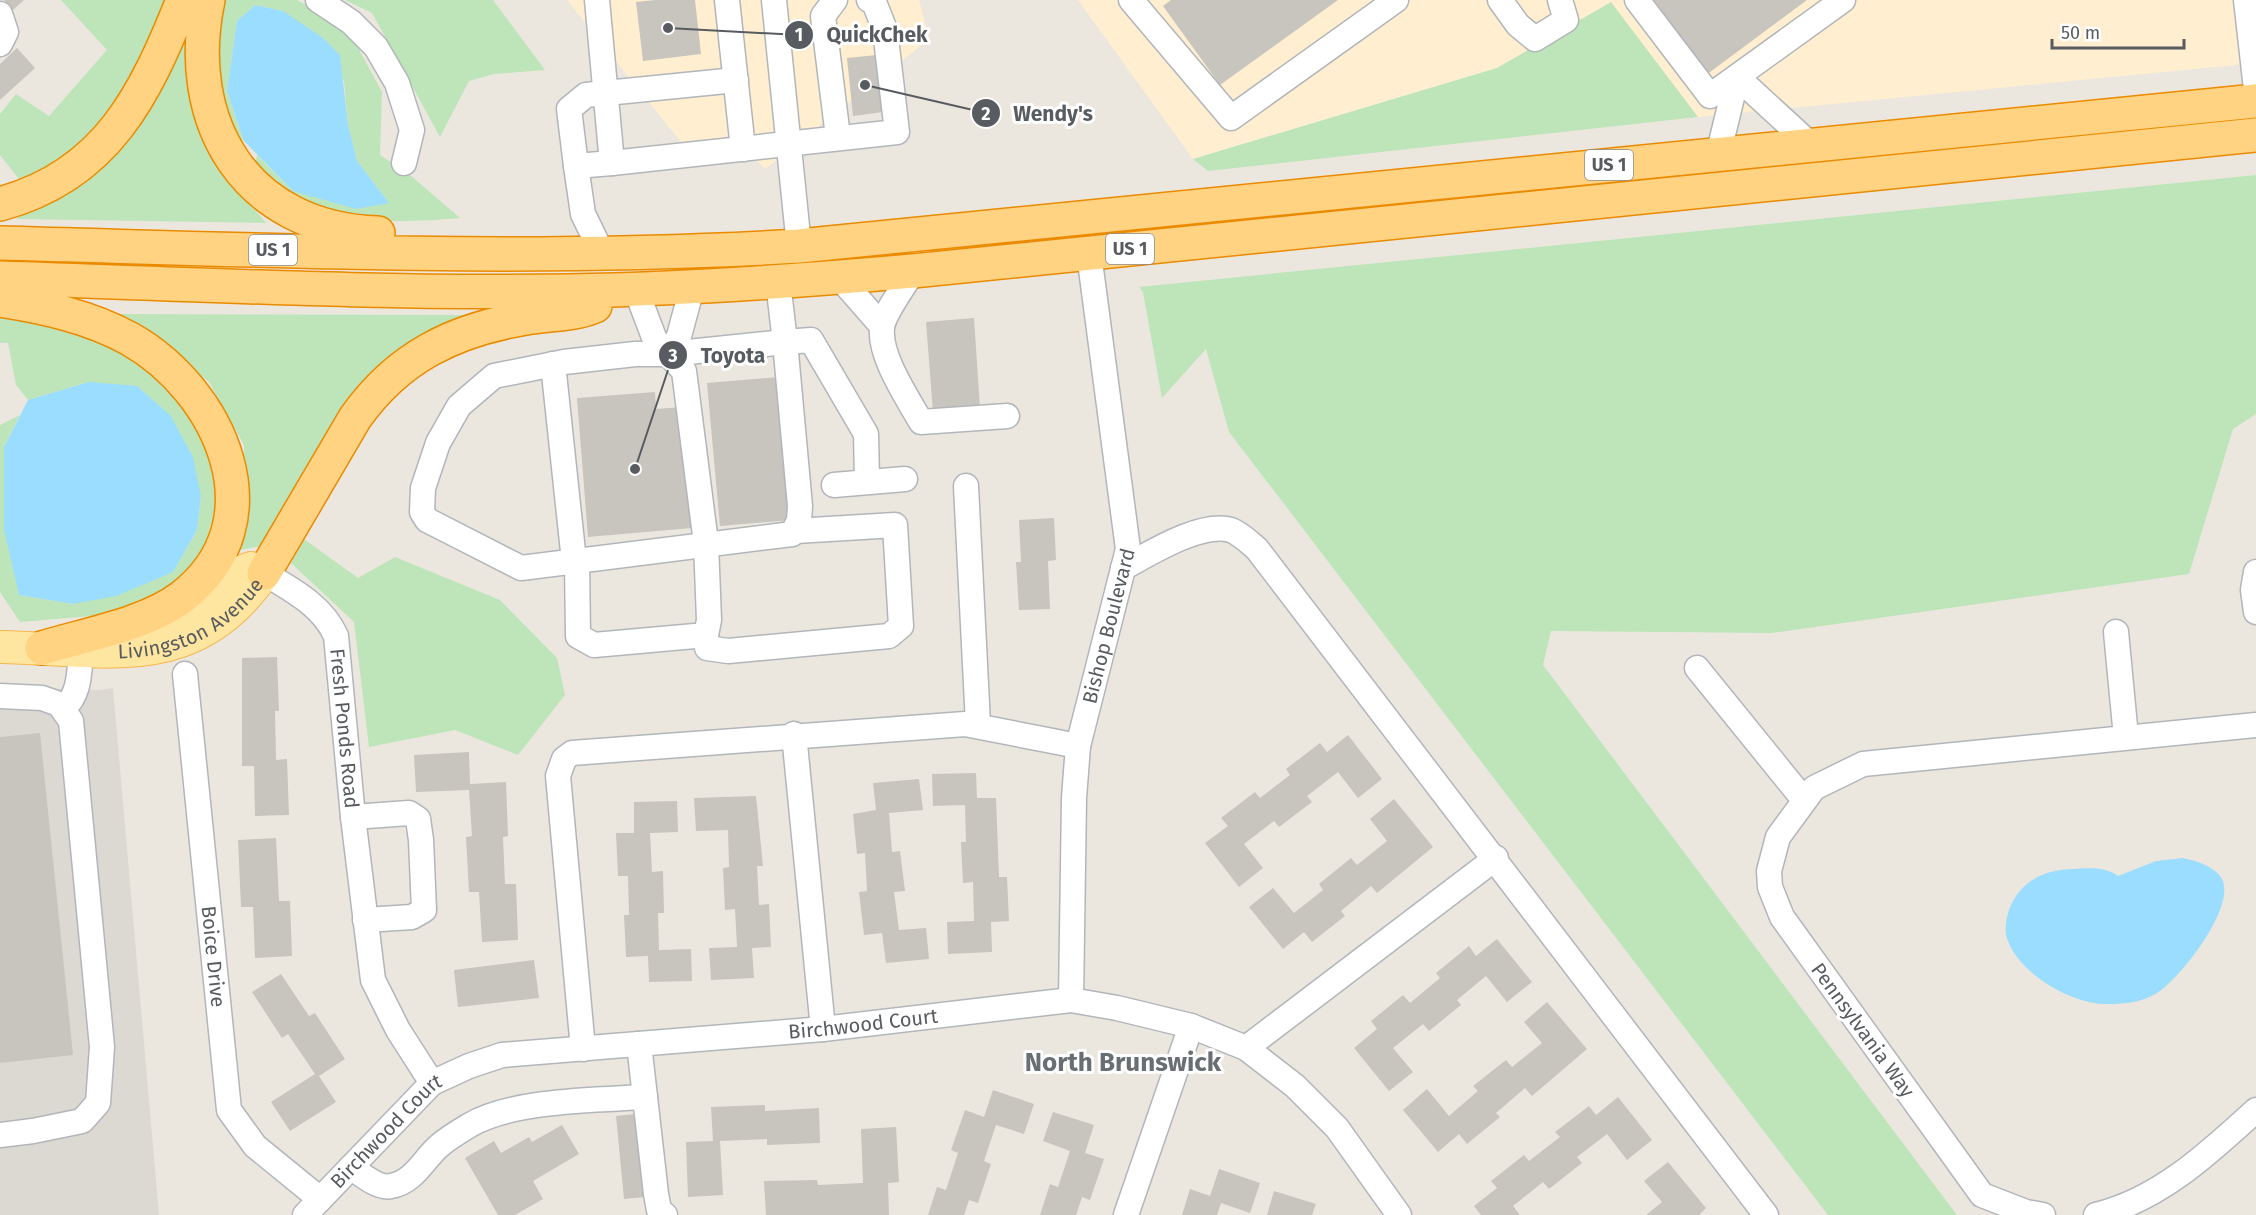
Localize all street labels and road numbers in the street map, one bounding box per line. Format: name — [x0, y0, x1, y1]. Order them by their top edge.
road number: US 1 — [1585, 150, 1633, 180]
road number: US 1 — [1106, 234, 1154, 264]
road number: US 1 — [249, 235, 297, 265]
street label: Bishop Boulevard — [1077, 546, 1140, 706]
street label: Livingston Avenue — [117, 573, 268, 664]
street label: Fresh Ponds Road — [325, 647, 364, 809]
street label: Boice Drive — [196, 905, 231, 1008]
street label: Pennsylvania Way — [1806, 958, 1920, 1102]
street label: Birchwood Court — [787, 1004, 940, 1044]
street label: Birchwood Court — [325, 1068, 446, 1193]

